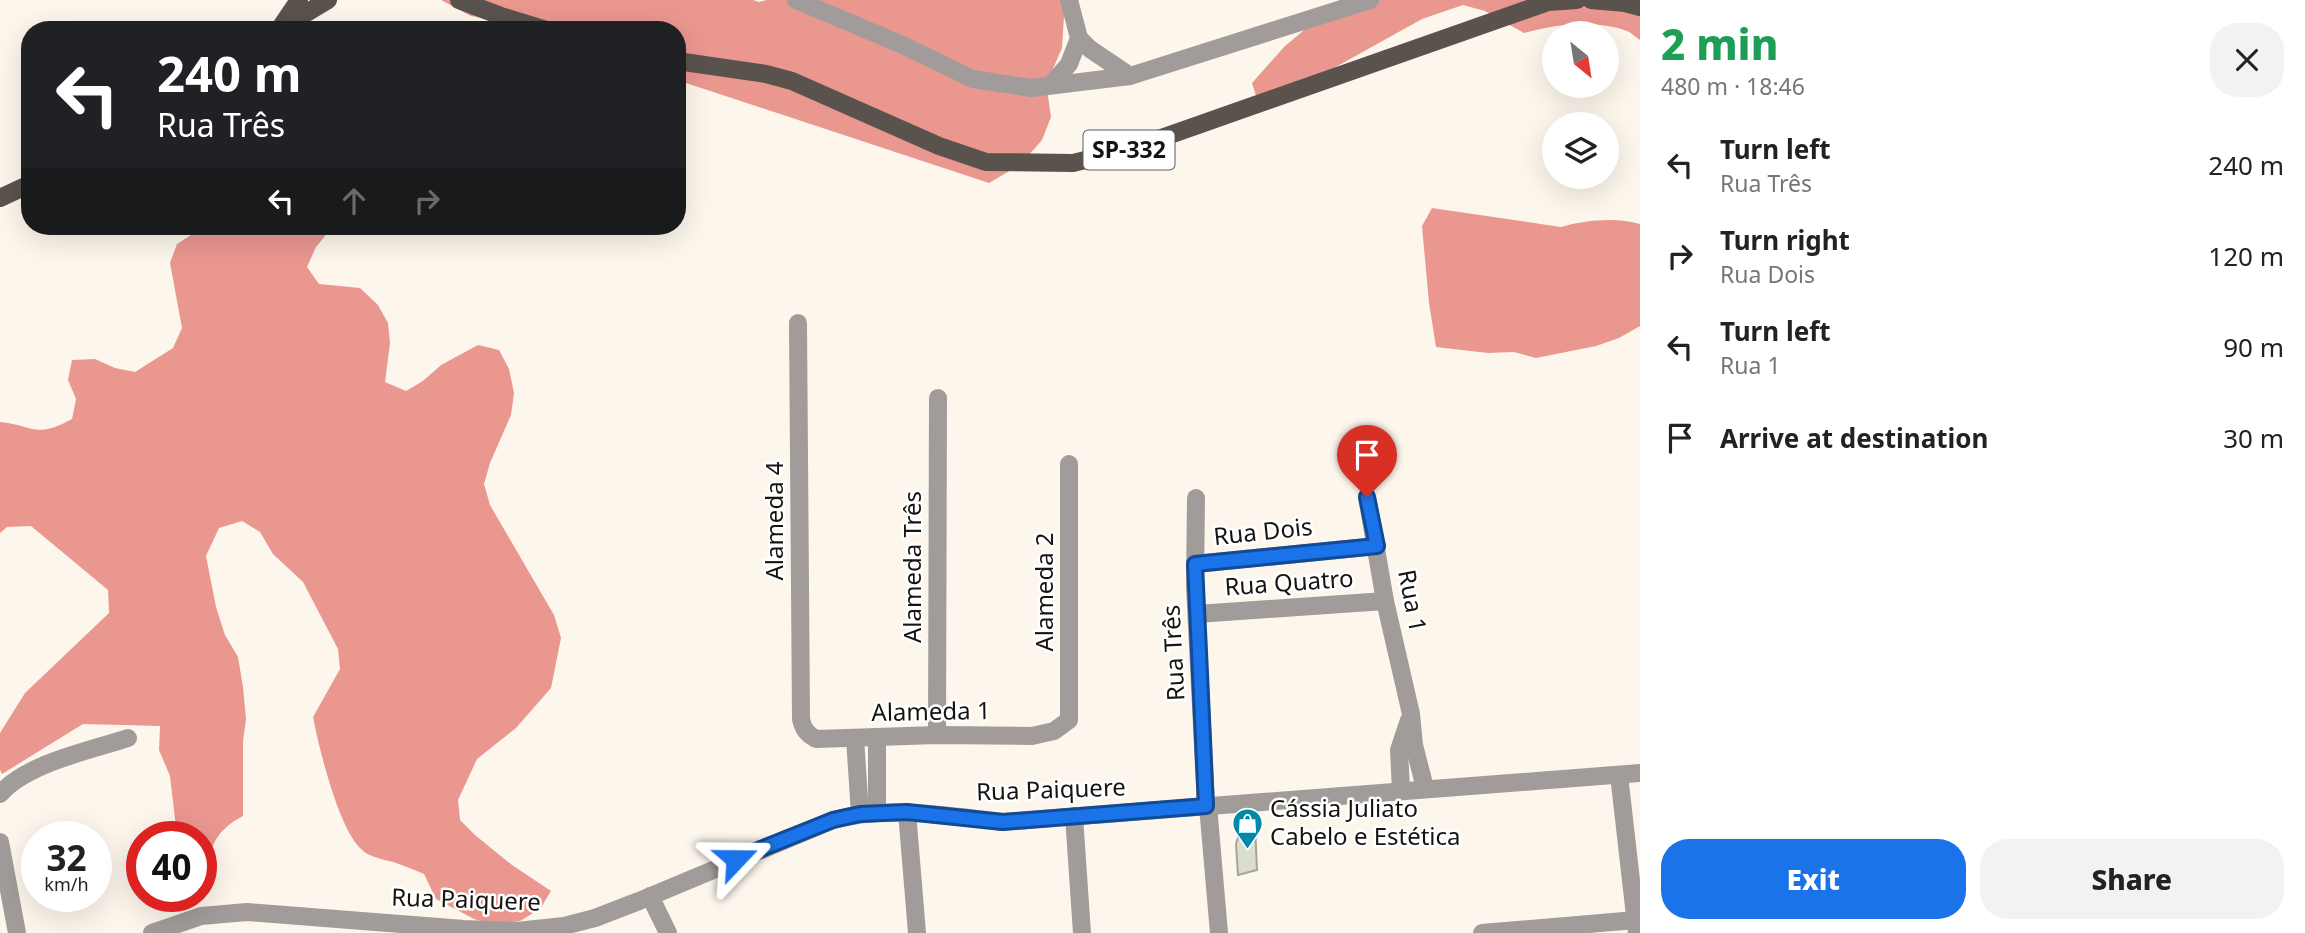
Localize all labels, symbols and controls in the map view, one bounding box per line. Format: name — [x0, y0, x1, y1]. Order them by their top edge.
text: 2 min — [1661, 15, 1778, 72]
north arrow — [1542, 21, 1619, 98]
map controls — [1542, 21, 1619, 189]
button: close — [2210, 23, 2284, 97]
text: 240 m — [157, 40, 302, 106]
icon: left — [42, 49, 133, 140]
text: 480 m · 18:46 — [1661, 70, 1805, 102]
text: Rua Três — [157, 103, 285, 146]
button: layers — [1542, 112, 1619, 189]
road number: SP-332 — [1084, 130, 1174, 169]
text: Turn left — [1720, 131, 1831, 167]
icon: left — [1661, 146, 1699, 184]
text: 240 m — [2208, 147, 2284, 183]
text: Rua Três — [1720, 167, 1812, 199]
icon: left — [262, 182, 300, 220]
icon: ahead — [335, 182, 373, 220]
icon: right — [408, 182, 446, 220]
text: Turn right — [1720, 222, 1850, 258]
icon: right — [1661, 237, 1699, 275]
text: 120 m — [2208, 238, 2284, 274]
text: Rua Dois — [1720, 258, 1815, 290]
text: Turn left — [1720, 313, 1831, 349]
icon: left — [1661, 328, 1699, 366]
text: 90 m — [2223, 329, 2284, 365]
text: Rua 1 — [1720, 349, 1781, 381]
icon: arrive — [1661, 419, 1699, 457]
text: Arrive at destination — [1720, 420, 1989, 456]
text: 30 m — [2223, 420, 2284, 456]
pin — [1337, 425, 1397, 497]
icon: arrive — [1348, 436, 1386, 474]
street label: Alameda 4 — [757, 461, 790, 581]
street label: Alameda Três — [895, 491, 928, 643]
street label: Rua Dois — [1212, 509, 1314, 552]
street label: Alameda 2 — [1027, 532, 1060, 652]
street label: Rua Quatro — [1223, 561, 1354, 602]
street label: Rua 1 — [1391, 567, 1436, 635]
street label: Rua Três — [1154, 604, 1191, 702]
street label: Alameda 1 — [871, 693, 991, 728]
street label: Rua Paiquere — [976, 769, 1126, 808]
place label: Cássia Juliato Cabelo e Estética — [1270, 791, 1461, 852]
shop icon: Cássia Juliato Cabelo e Estética — [1230, 806, 1264, 850]
speed limit sign: 40 — [126, 821, 217, 912]
position arrow — [699, 822, 773, 896]
text: 32 — [46, 834, 87, 881]
button: Exit — [1661, 839, 1966, 919]
button: Share — [1980, 839, 2284, 919]
text: km/h — [44, 872, 89, 896]
street label: Rua Paiquere — [391, 879, 541, 918]

